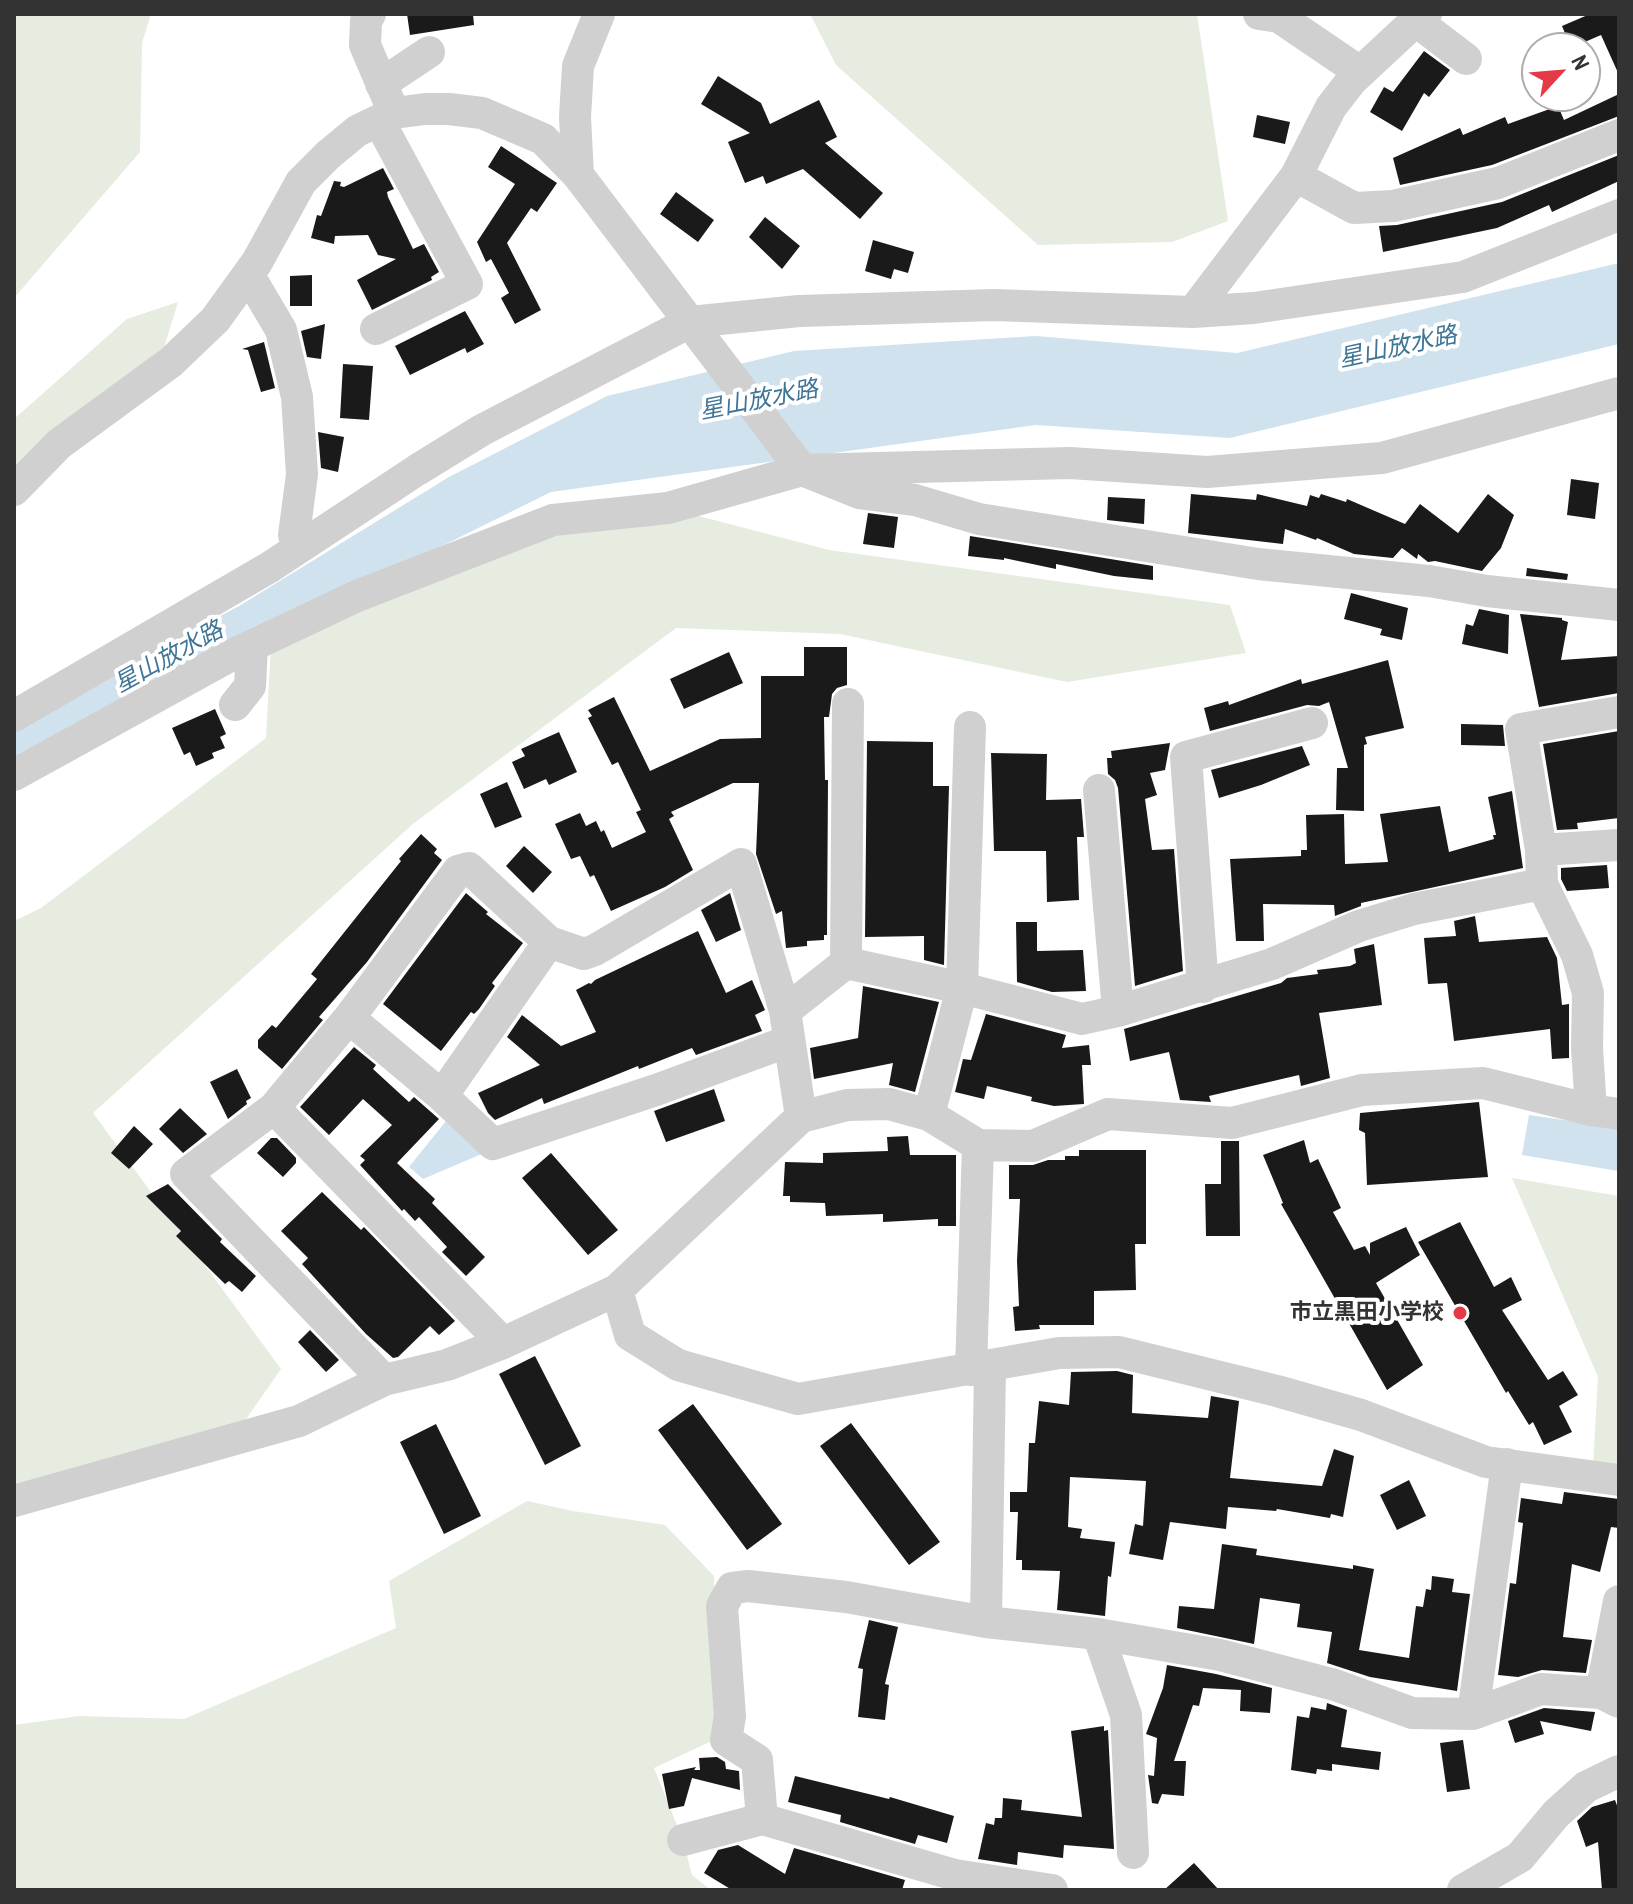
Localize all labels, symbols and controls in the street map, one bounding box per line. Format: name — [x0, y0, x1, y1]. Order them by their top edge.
north arrow — [1521, 32, 1601, 112]
text: N — [1564, 50, 1597, 75]
water label: 星山放水路 — [1336, 321, 1460, 375]
water label: 星山放水路 — [697, 375, 821, 427]
water label: 星山放水路 — [110, 616, 228, 700]
place label: 市立黒田小学校 — [1290, 1300, 1444, 1326]
marker: 市立黒田小学校 — [1451, 1304, 1469, 1322]

